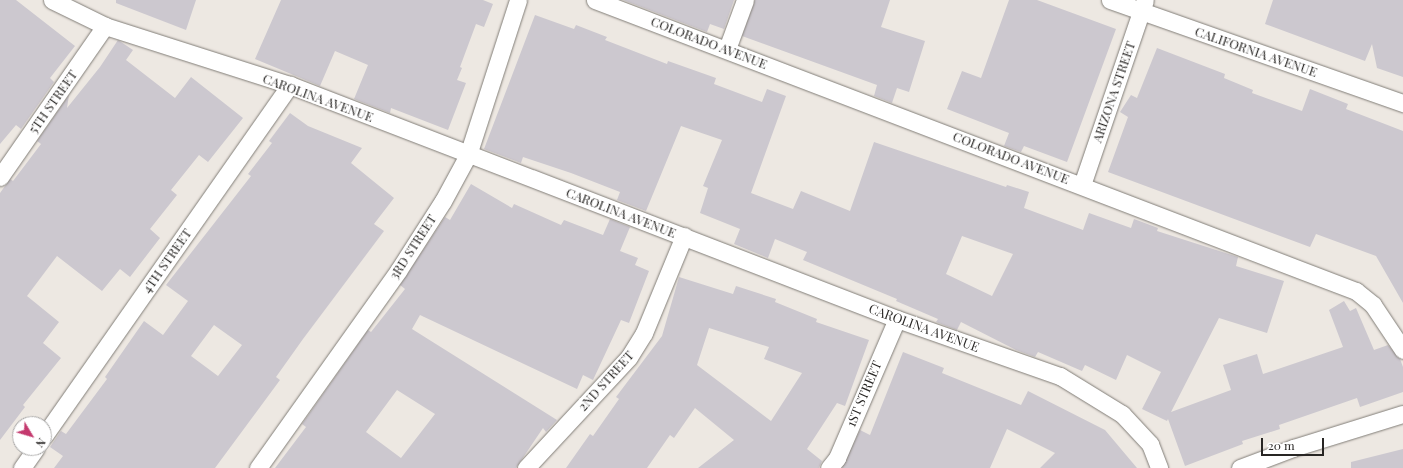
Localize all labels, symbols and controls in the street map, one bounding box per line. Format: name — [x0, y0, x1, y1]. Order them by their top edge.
street label: COLORADO AVENUE — [648, 14, 770, 72]
street label: CALIFORNIA AVENUE — [1193, 24, 1319, 80]
street label: ARIZONA STREET — [1089, 39, 1139, 145]
street label: 5TH STREET — [25, 67, 81, 137]
street label: CAROLINA AVENUE — [260, 71, 376, 125]
street label: COLORADO AVENUE — [950, 129, 1072, 187]
street label: CAROLINA AVENUE — [564, 185, 678, 241]
street label: 3RD STREET — [386, 212, 440, 282]
street label: 4TH STREET — [139, 226, 195, 296]
street label: CAROLINA AVENUE — [866, 301, 982, 355]
street label: 2ND STREET — [575, 348, 637, 414]
street label: 1ST STREET — [843, 358, 885, 430]
north arrow — [12, 416, 52, 456]
scale bar — [1263, 430, 1326, 456]
text: N — [33, 435, 49, 451]
text: 20 m — [1268, 437, 1295, 453]

